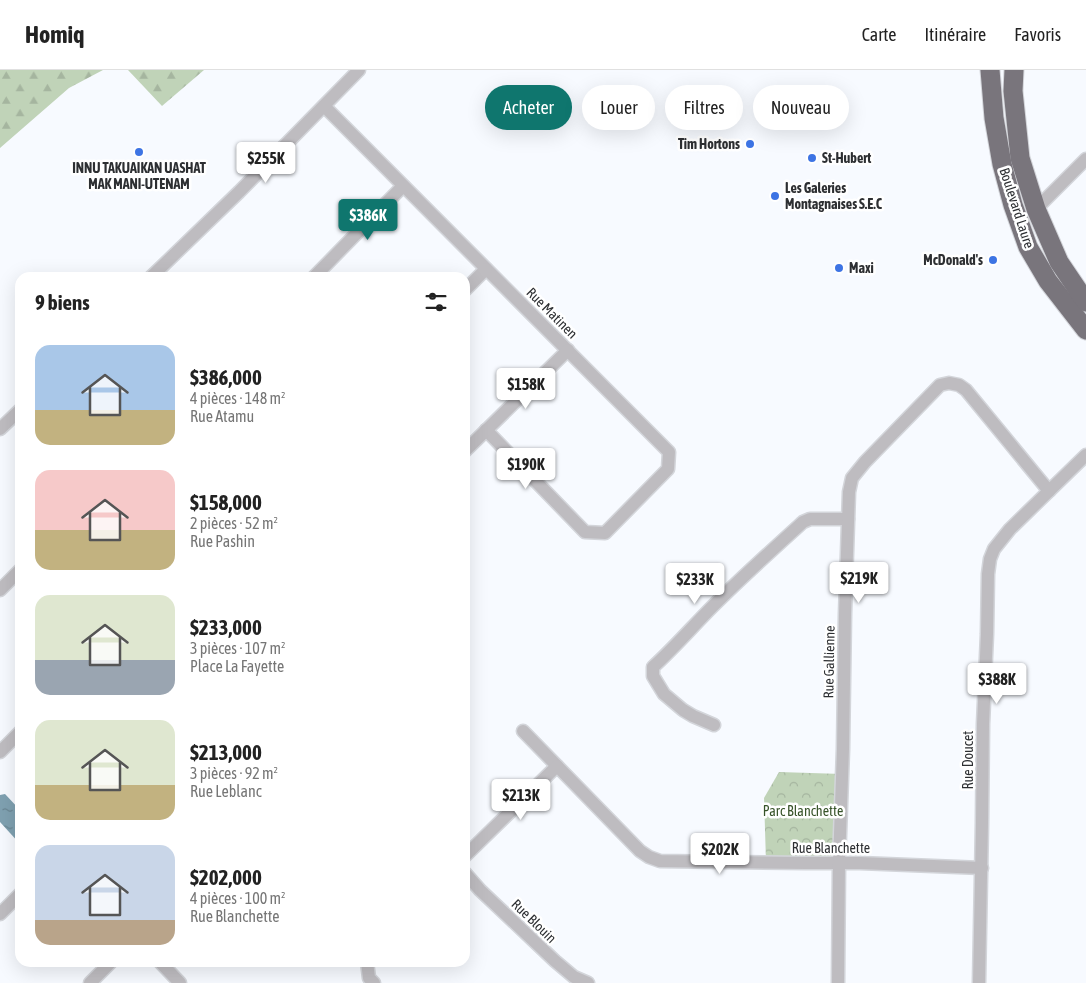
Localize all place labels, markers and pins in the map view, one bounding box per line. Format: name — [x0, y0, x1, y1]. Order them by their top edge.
place label: Tim Hortons — [678, 136, 740, 152]
marker: Tim Hortons — [744, 138, 756, 150]
pin: $255K — [231, 142, 301, 184]
marker: INNU TAKUAIKAN UASHAT MAK MANI-UTENAM — [133, 146, 145, 158]
place label: St-Hubert — [822, 150, 871, 166]
marker: St-Hubert — [806, 152, 818, 164]
place label: INNU TAKUAIKAN UASHAT MAK MANI-UTENAM — [72, 160, 207, 192]
place label: Les Galeries Montagnaises S.E.C — [785, 180, 883, 212]
marker: Les Galeries Montagnaises S.E.C — [769, 190, 781, 202]
pin: $386K — [333, 198, 403, 241]
place label: McDonald's — [923, 252, 983, 268]
marker: McDonald's — [987, 254, 999, 266]
place label: Maxi — [849, 260, 874, 276]
marker: Maxi — [833, 262, 845, 274]
pin: $158K — [491, 368, 561, 410]
pin: $190K — [491, 448, 561, 490]
pin: $233K — [660, 562, 730, 605]
pin: $219K — [824, 562, 894, 604]
pin: $388K — [962, 662, 1032, 705]
pin: $213K — [486, 778, 556, 821]
pin: $202K — [685, 832, 755, 875]

